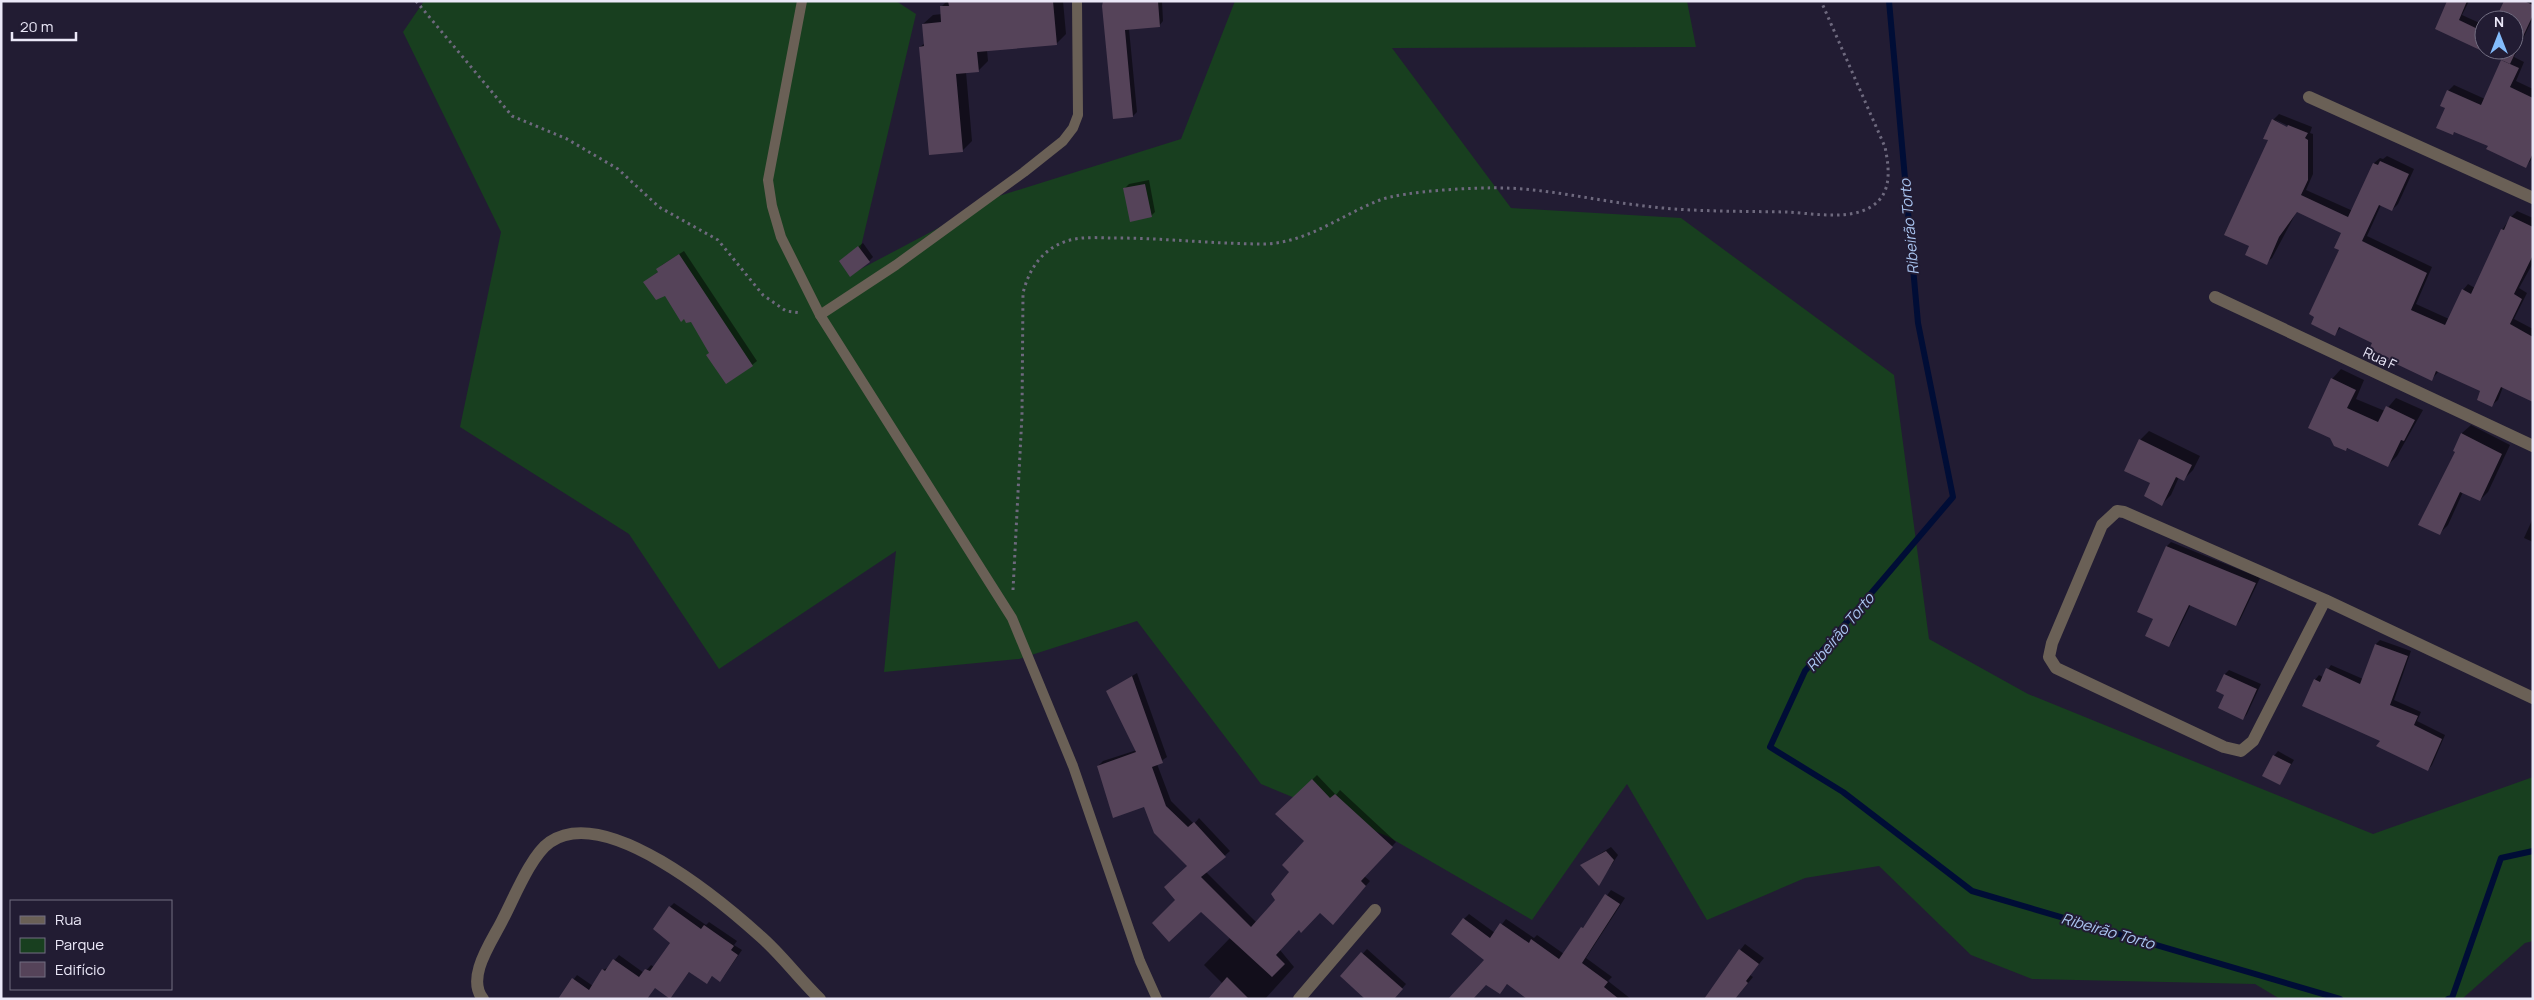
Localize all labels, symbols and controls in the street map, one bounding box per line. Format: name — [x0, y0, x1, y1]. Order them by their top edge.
scale bar — [12, 10, 76, 42]
north arrow — [2474, 10, 2524, 60]
text: N — [2494, 12, 2504, 31]
text: 20 m — [20, 16, 53, 37]
water label: Ribeirão Torto — [1894, 177, 1924, 276]
street label: Rua F — [2360, 342, 2400, 374]
water label: Ribeirão Torto — [1801, 588, 1880, 676]
legend — [10, 900, 172, 990]
water label: Ribeirão Torto — [2059, 908, 2158, 955]
text: Rua — [55, 909, 82, 930]
text: Parque — [55, 934, 104, 955]
text: Edifício — [55, 959, 106, 980]

